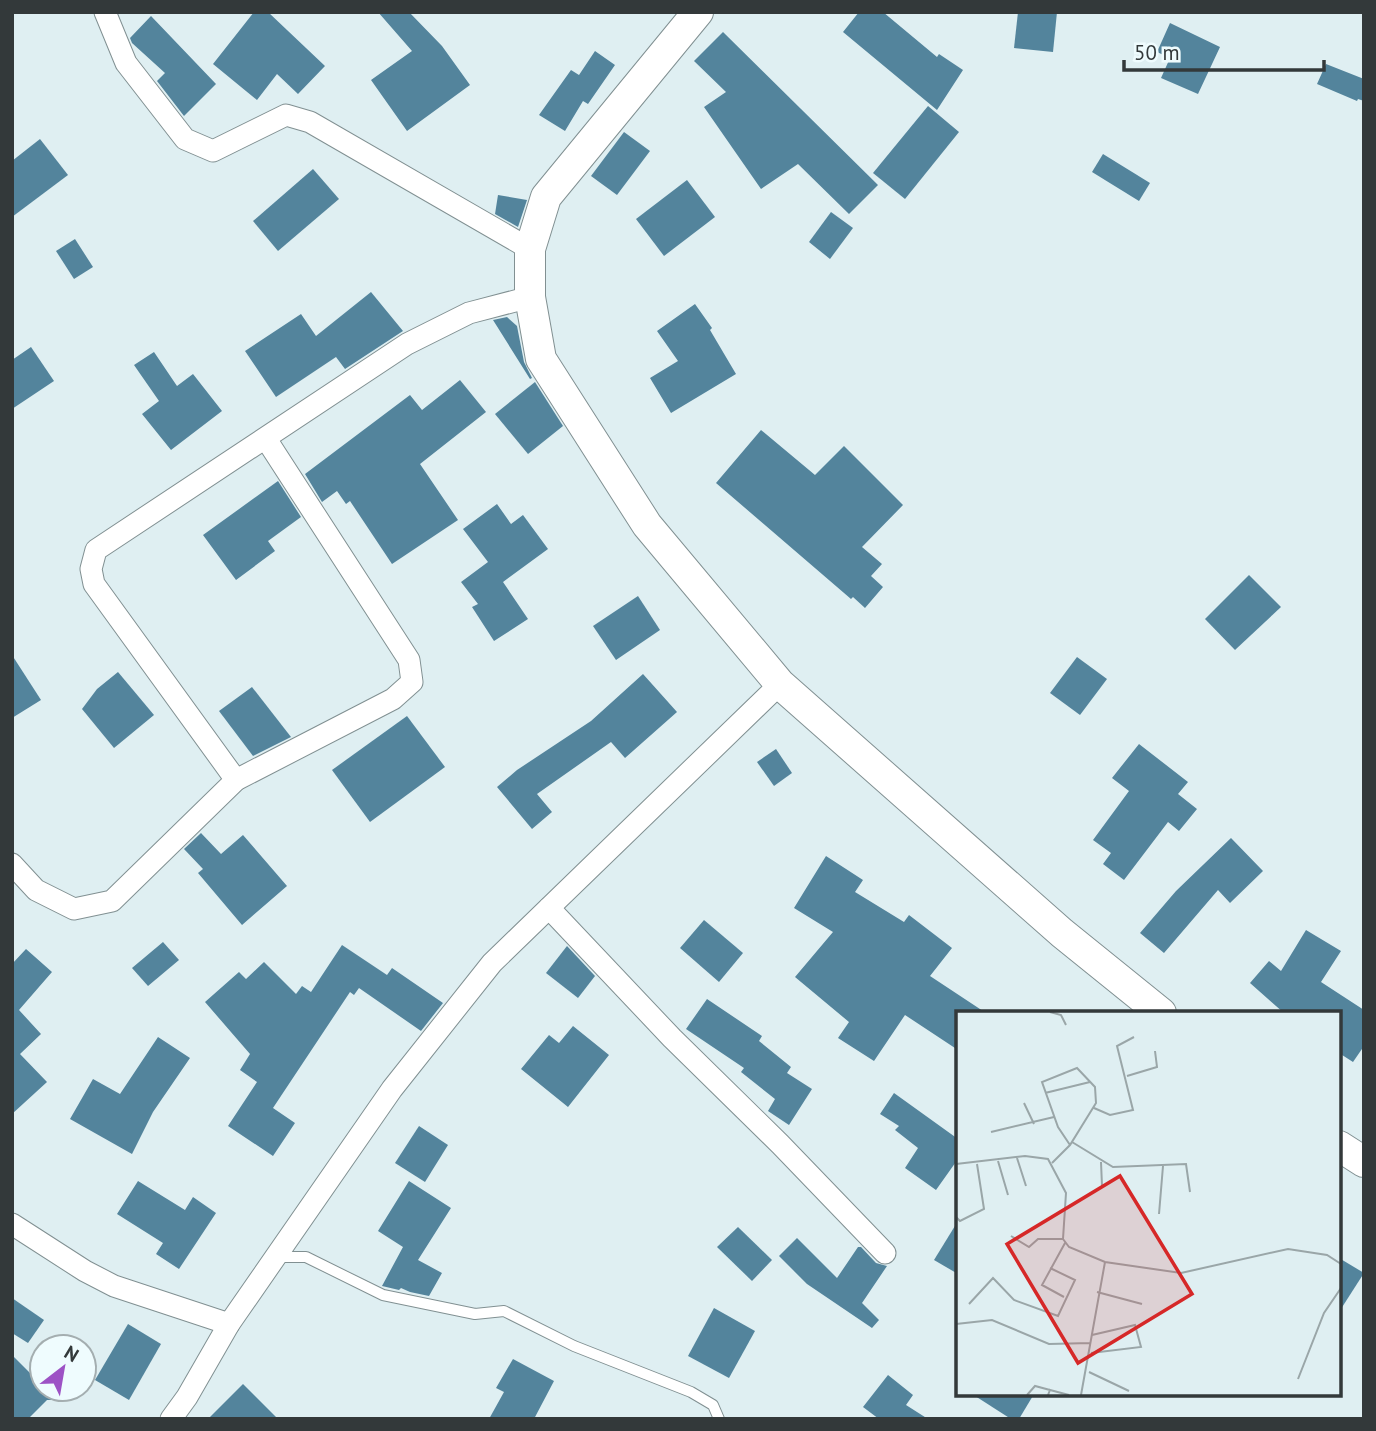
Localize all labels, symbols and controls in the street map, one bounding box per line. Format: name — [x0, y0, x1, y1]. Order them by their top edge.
scale bar — [1124, 28, 1324, 72]
text: 50 m — [1134, 39, 1180, 66]
inset map — [956, 1011, 1341, 1396]
north arrow — [28, 1333, 98, 1403]
text: N — [60, 1340, 83, 1367]

